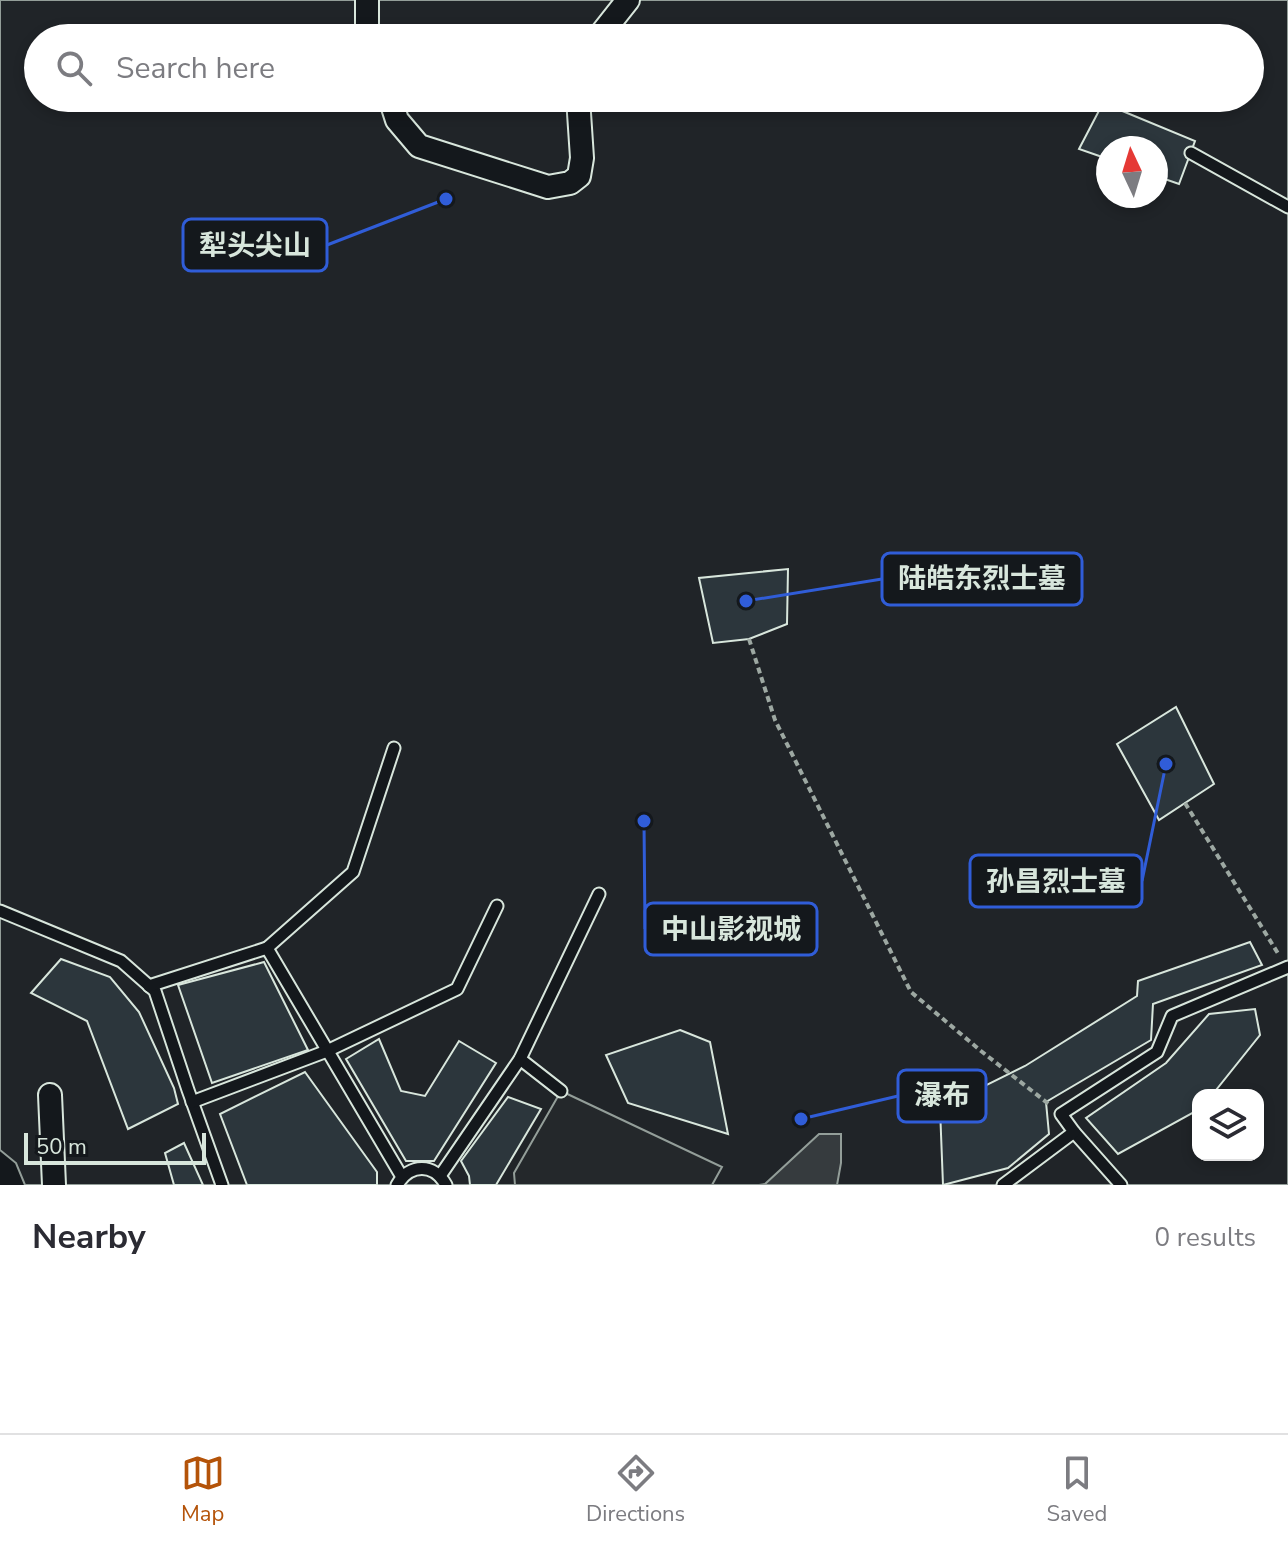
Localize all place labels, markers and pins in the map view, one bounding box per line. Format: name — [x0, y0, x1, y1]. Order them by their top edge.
callout: 犁头尖山 — [183, 219, 327, 271]
callout: 陆皓东烈士墓 — [882, 553, 1082, 605]
callout: 孙昌烈士墓 — [970, 855, 1142, 907]
callout: 中山影视城 — [645, 903, 817, 955]
callout: 瀑布 — [898, 1070, 986, 1122]

